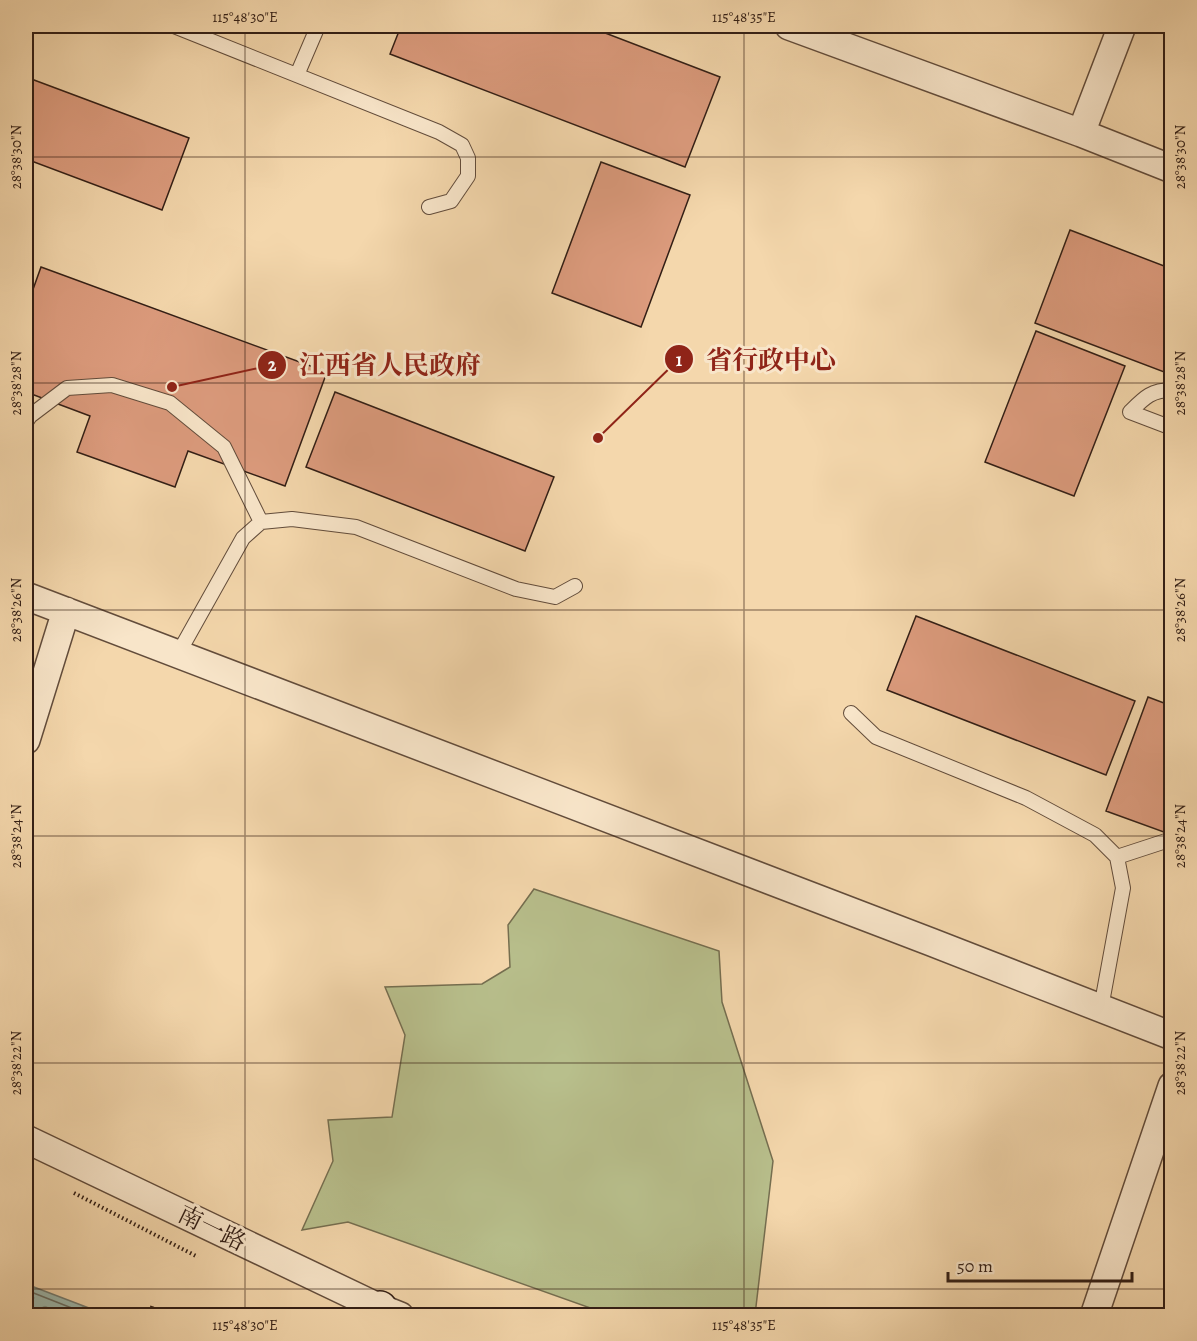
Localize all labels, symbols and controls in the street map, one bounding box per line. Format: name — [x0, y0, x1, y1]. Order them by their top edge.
text: 115°48'30"E — [212, 7, 278, 27]
text: 115°48'35"E — [712, 7, 776, 27]
text: 28°38'30"N — [6, 124, 26, 189]
text: 28°38'30"N — [1170, 124, 1190, 189]
callout: 省行政中心 — [664, 337, 848, 381]
callout: 江西省人民政府 — [257, 343, 493, 387]
text: 省行政中心 — [706, 343, 836, 378]
text: 江西省人民政府 — [299, 348, 481, 383]
text: 1 — [676, 348, 683, 372]
text: 28°38'28"N — [6, 350, 26, 415]
text: 28°38'28"N — [1170, 350, 1190, 415]
text: 2 — [268, 353, 277, 377]
text: 28°38'26"N — [6, 578, 26, 642]
text: 28°38'26"N — [1170, 578, 1190, 642]
text: 28°38'24"N — [6, 804, 26, 868]
text: 28°38'24"N — [1170, 804, 1190, 868]
text: 28°38'22"N — [6, 1030, 26, 1095]
text: 28°38'22"N — [1170, 1030, 1190, 1095]
street label: 南一路 — [173, 1198, 251, 1258]
scale bar — [948, 1245, 1132, 1283]
text: 50 m — [957, 1254, 993, 1278]
text: 115°48'30"E — [212, 1315, 278, 1335]
text: 115°48'35"E — [712, 1315, 776, 1335]

